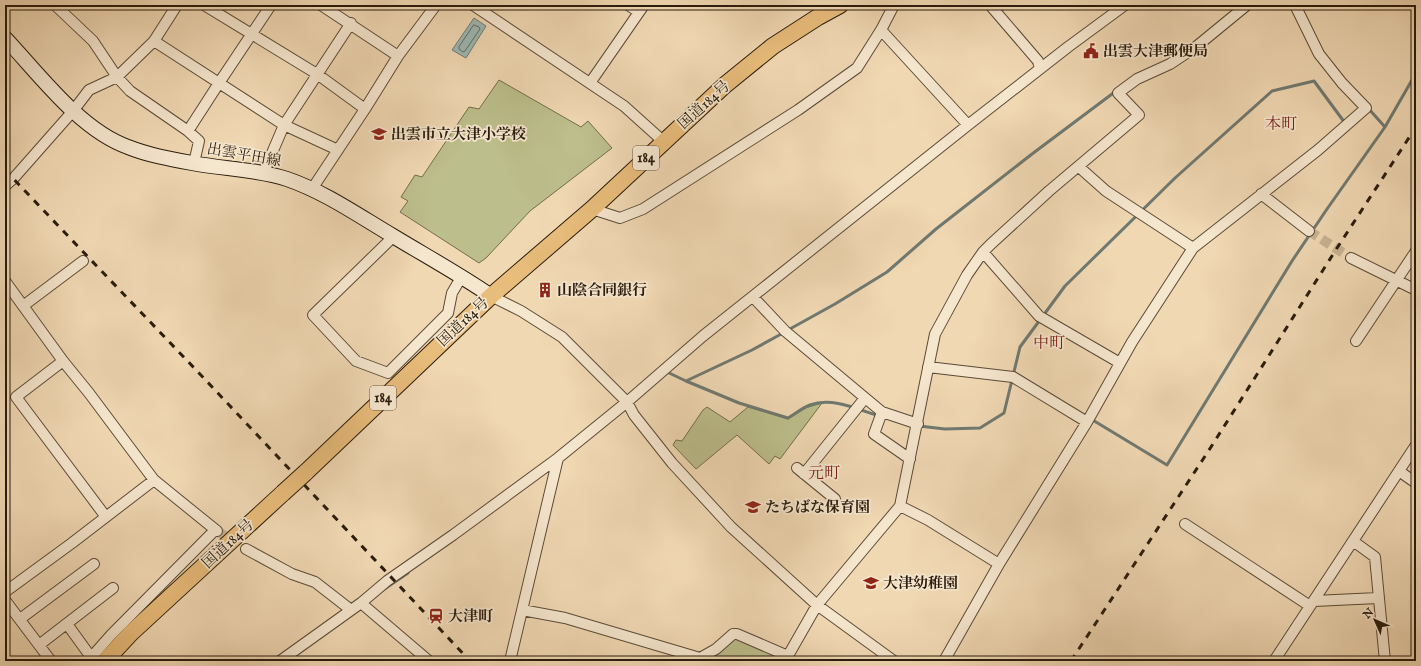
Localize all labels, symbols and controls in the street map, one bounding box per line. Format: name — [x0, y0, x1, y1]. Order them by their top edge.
public building icon: 出雲大津郵便局 — [1082, 42, 1100, 60]
place label: 出雲大津郵便局 — [1103, 42, 1208, 61]
street label: 国道184号 — [674, 77, 734, 133]
district label: 本町 — [1265, 115, 1297, 135]
school or university icon: 出雲市立大津小学校 — [370, 125, 388, 143]
place label: 出雲市立大津小学校 — [391, 125, 526, 144]
street label: 出雲平田線 — [205, 139, 283, 171]
road number: 184 — [633, 146, 659, 170]
building icon: 山陰合同銀行 — [536, 281, 554, 299]
place label: 山陰合同銀行 — [557, 281, 647, 300]
street label: 国道184号 — [433, 293, 493, 351]
district label: 中町 — [1033, 334, 1065, 354]
road number: 184 — [370, 386, 396, 410]
district label: 元町 — [808, 464, 840, 484]
school or university icon: たちばな保育園 — [744, 498, 762, 516]
place label: たちばな保育園 — [765, 498, 870, 517]
street label: 国道184号 — [198, 515, 258, 573]
school or university icon: 大津幼稚園 — [862, 574, 880, 592]
place label: 大津幼稚園 — [883, 574, 958, 593]
north arrow — [1355, 600, 1395, 640]
text: N — [1360, 605, 1377, 623]
station icon: 大津町 — [427, 607, 445, 625]
place label: 大津町 — [448, 607, 493, 626]

